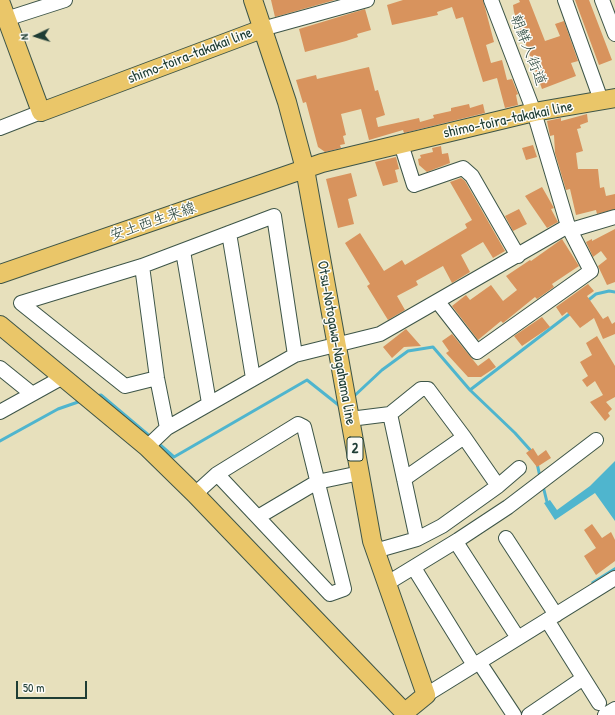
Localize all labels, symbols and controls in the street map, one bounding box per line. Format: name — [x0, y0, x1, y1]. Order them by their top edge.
street label: 朝鮮人街道 — [506, 12, 550, 88]
north arrow — [16, 16, 56, 56]
street label: shimo-toira-takakai line — [125, 24, 255, 88]
text: N — [17, 33, 31, 40]
street label: shimo-toira-takakai line — [441, 97, 575, 143]
street label: 安土西生来線 — [108, 199, 198, 245]
street label: Otsu-Notogawa-Nagahama line — [313, 260, 359, 426]
road number: 2 — [347, 437, 363, 461]
scale bar — [18, 673, 89, 699]
text: 50 m — [23, 679, 44, 696]

